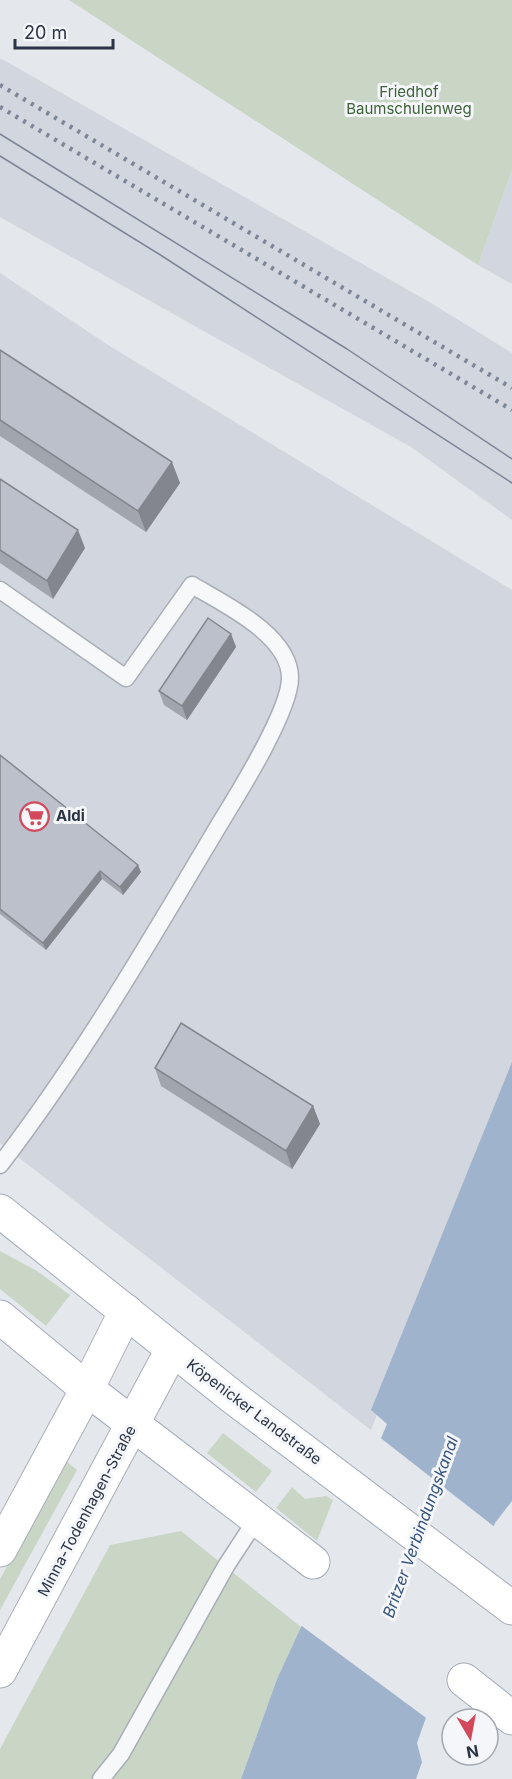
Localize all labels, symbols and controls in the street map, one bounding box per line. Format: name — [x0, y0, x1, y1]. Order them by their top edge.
scale bar — [15, 12, 112, 50]
text: 20 m — [24, 22, 67, 43]
park label: Friedhof Baumschulenweg — [346, 82, 472, 118]
supermarket icon: Aldi — [19, 800, 51, 832]
place label: Aldi — [56, 806, 85, 825]
street label: Köpenicker Landstraße — [183, 1355, 325, 1468]
street label: Minna-Todenhagen-Straße — [33, 1422, 140, 1600]
water label: Britzer Verbindungskanal — [378, 1433, 462, 1620]
north arrow — [440, 1707, 500, 1767]
text: N — [465, 1741, 480, 1763]

